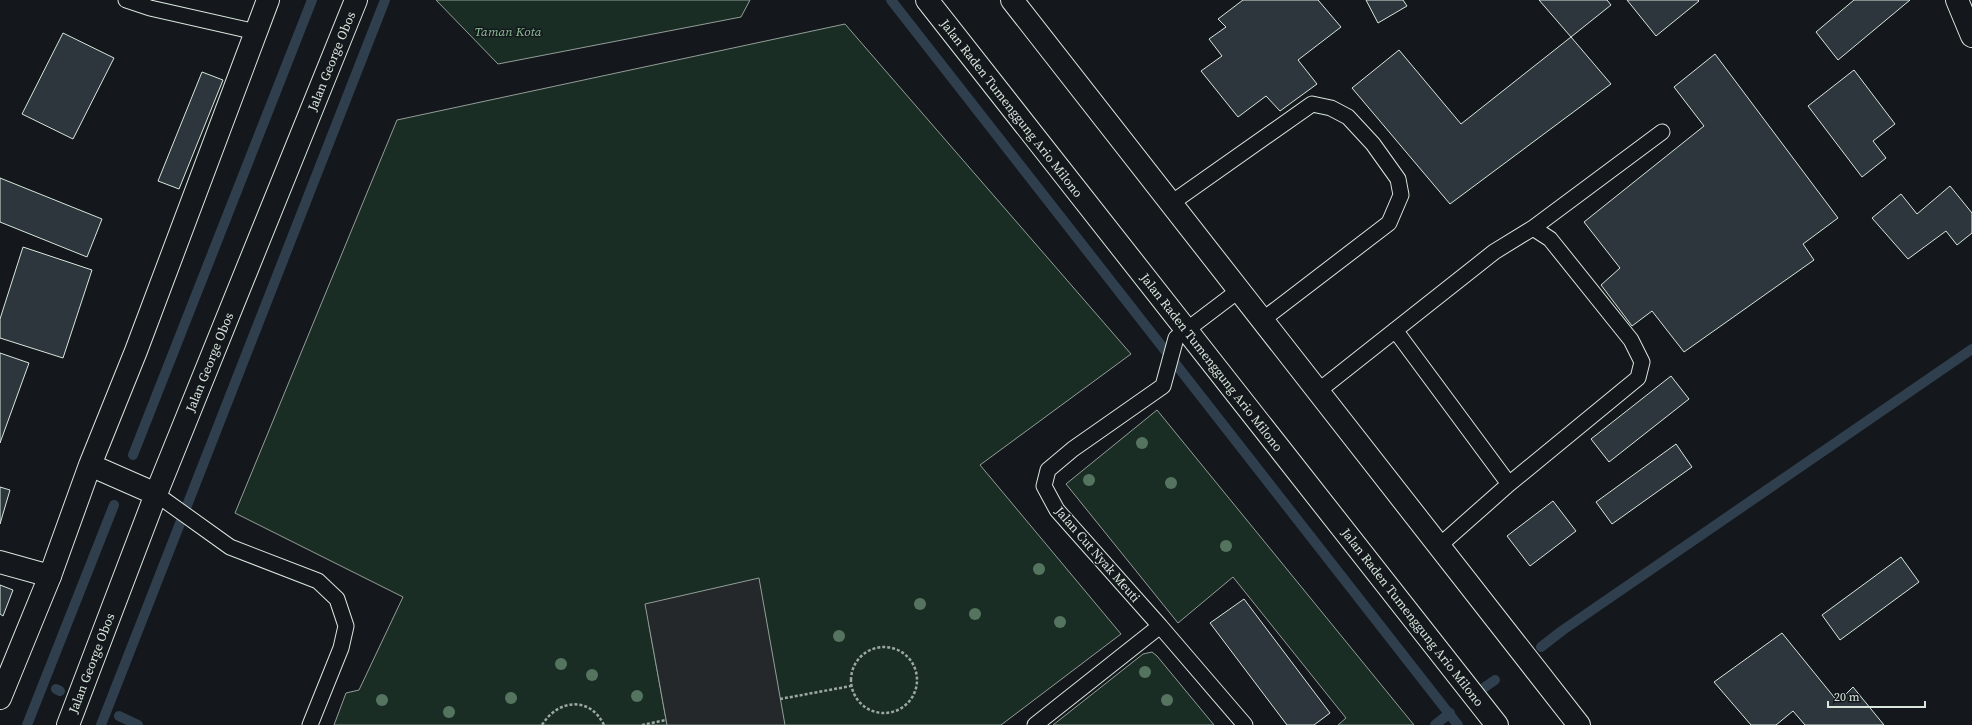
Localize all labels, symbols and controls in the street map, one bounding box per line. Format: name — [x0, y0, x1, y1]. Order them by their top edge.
street label: Jalan George Obos — [303, 8, 359, 114]
street label: Jalan Raden Tumenggung Ario Milono — [936, 15, 1087, 201]
park label: Taman Kota — [474, 23, 542, 40]
street label: Jalan Raden Tumenggung Ario Milono — [1136, 269, 1287, 455]
street label: Jalan George Obos — [181, 309, 237, 415]
street label: Jalan Cut Nyak Meuti — [1051, 502, 1144, 606]
street label: Jalan Raden Tumenggung Ario Milono — [1337, 524, 1488, 710]
street label: Jalan George Obos — [64, 610, 119, 717]
scale bar — [1828, 683, 1925, 709]
text: 20 m — [1834, 689, 1860, 705]

